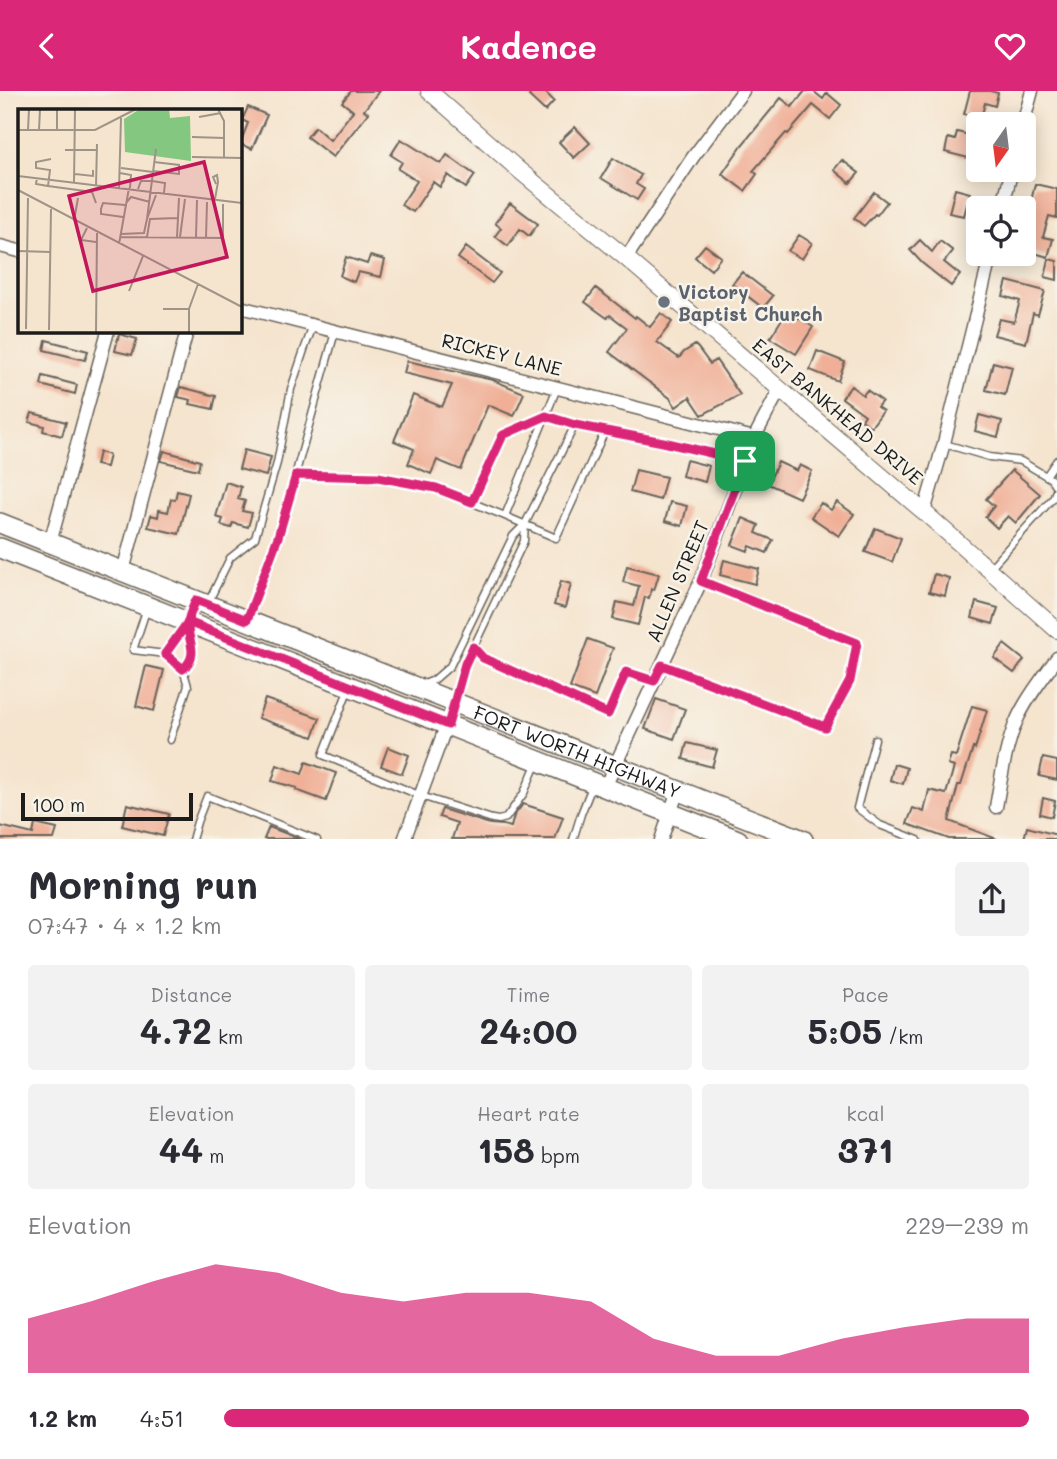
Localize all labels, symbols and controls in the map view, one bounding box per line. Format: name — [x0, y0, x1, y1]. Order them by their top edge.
text: Kadence — [460, 25, 597, 67]
icon: back — [28, 27, 66, 65]
icon: heart — [991, 27, 1029, 65]
inset map — [18, 109, 242, 333]
north arrow — [966, 112, 1036, 182]
map controls — [966, 112, 1036, 266]
button: locate — [966, 196, 1036, 266]
place label: Victory Baptist Church — [678, 279, 822, 326]
marker: Victory Baptist Church — [656, 294, 672, 310]
street label: RICKEY LANE — [439, 327, 565, 381]
street label: EAST BANKHEAD DRIVE — [748, 332, 929, 490]
pin — [715, 431, 775, 491]
icon: arrive — [726, 442, 764, 480]
street label: ALLEN STREET — [640, 516, 714, 646]
street label: FORT WORTH HIGHWAY — [470, 699, 685, 803]
scale bar — [21, 790, 192, 822]
text: 100 m — [32, 792, 85, 817]
text: Morning run — [28, 859, 258, 909]
button: share — [955, 862, 1029, 936]
text: 07:47 · 4 × 1.2 km — [28, 910, 222, 940]
text: Distance — [151, 982, 232, 1007]
text: Time — [507, 982, 550, 1007]
text: Pace — [842, 982, 889, 1007]
text: 4.72 — [140, 1007, 212, 1053]
text: 24:00 — [480, 1007, 577, 1053]
text: 5:05 — [808, 1007, 882, 1053]
text: km — [212, 1024, 243, 1049]
text: /km — [882, 1024, 923, 1049]
text: Elevation — [149, 1101, 234, 1126]
text: Heart rate — [477, 1101, 580, 1126]
text: kcal — [847, 1101, 884, 1126]
text: 44 — [159, 1126, 203, 1172]
text: 158 — [477, 1126, 535, 1172]
text: 371 — [837, 1126, 894, 1172]
text: m — [203, 1143, 224, 1168]
text: bpm — [535, 1143, 580, 1168]
text: Elevation — [28, 1210, 131, 1240]
text: 229–239 m — [905, 1210, 1029, 1240]
text: 1.2 km — [28, 1403, 97, 1433]
text: 4:51 — [140, 1403, 184, 1433]

